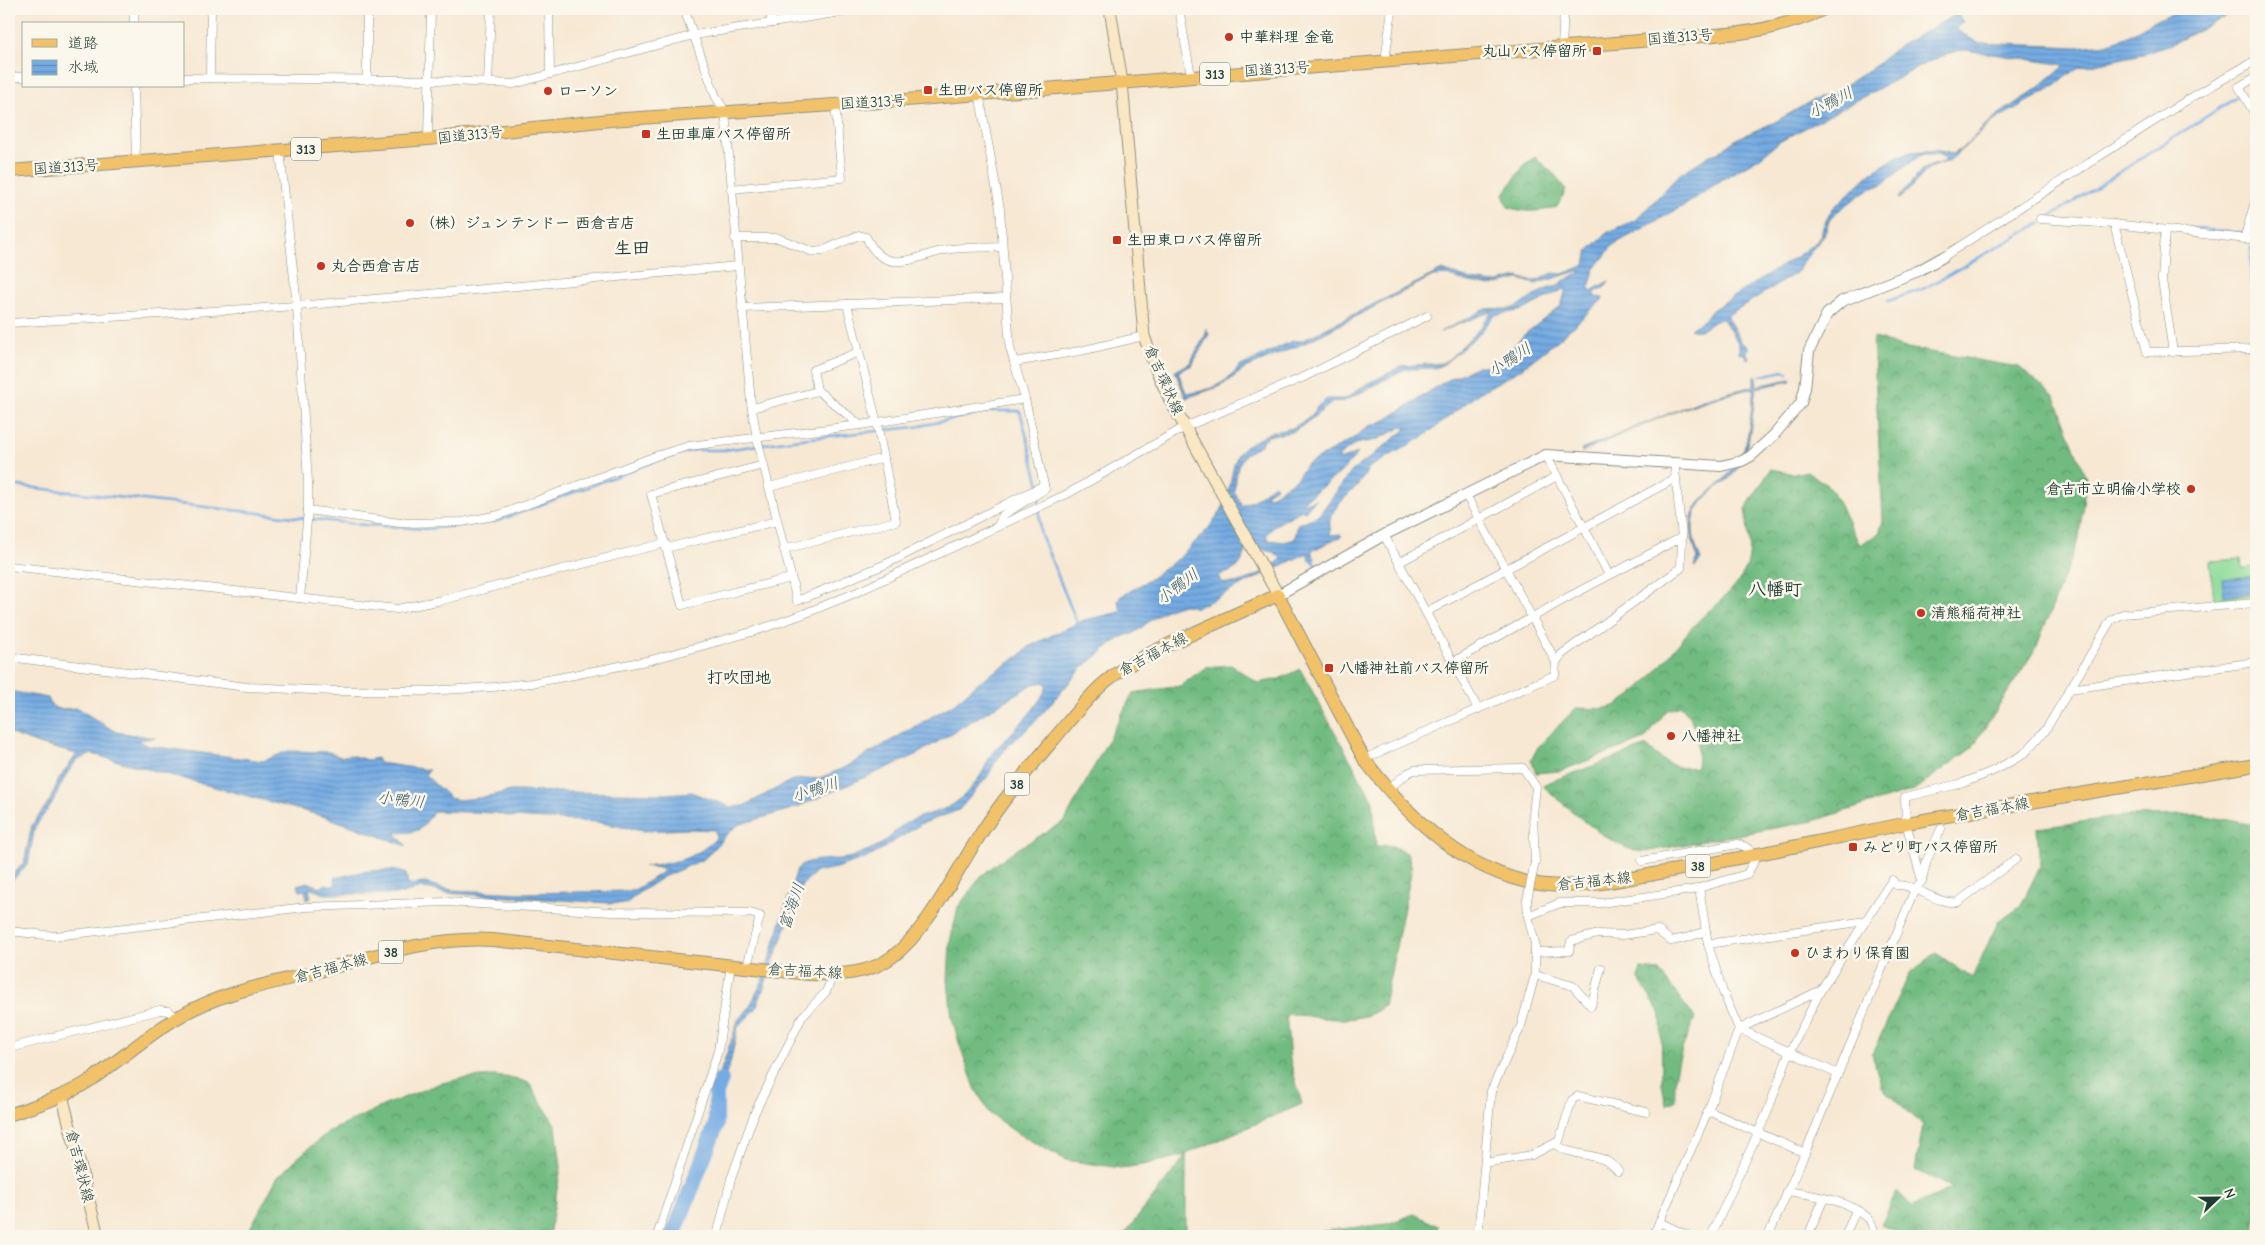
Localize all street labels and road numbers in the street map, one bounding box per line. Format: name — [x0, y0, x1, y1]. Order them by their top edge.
street label: 国道313号 — [1646, 25, 1714, 49]
street label: 国道313号 — [1243, 58, 1311, 80]
road number: 313 — [1200, 62, 1230, 86]
street label: 国道313号 — [840, 91, 906, 113]
street label: 国道313号 — [436, 123, 504, 147]
road number: 313 — [291, 138, 321, 160]
street label: 国道313号 — [32, 156, 100, 178]
street label: 倉吉環状線 — [1141, 342, 1187, 418]
street label: 倉吉福本線 — [1116, 628, 1190, 680]
road number: 38 — [1004, 772, 1030, 796]
street label: 倉吉福本線 — [1953, 794, 2031, 824]
road number: 38 — [1686, 854, 1710, 878]
street label: 倉吉福本線 — [1556, 868, 1632, 894]
road number: 38 — [378, 940, 404, 964]
street label: 倉吉福本線 — [292, 950, 370, 986]
street label: 倉吉福本線 — [767, 960, 843, 982]
street label: 倉吉環状線 — [62, 1127, 98, 1205]

